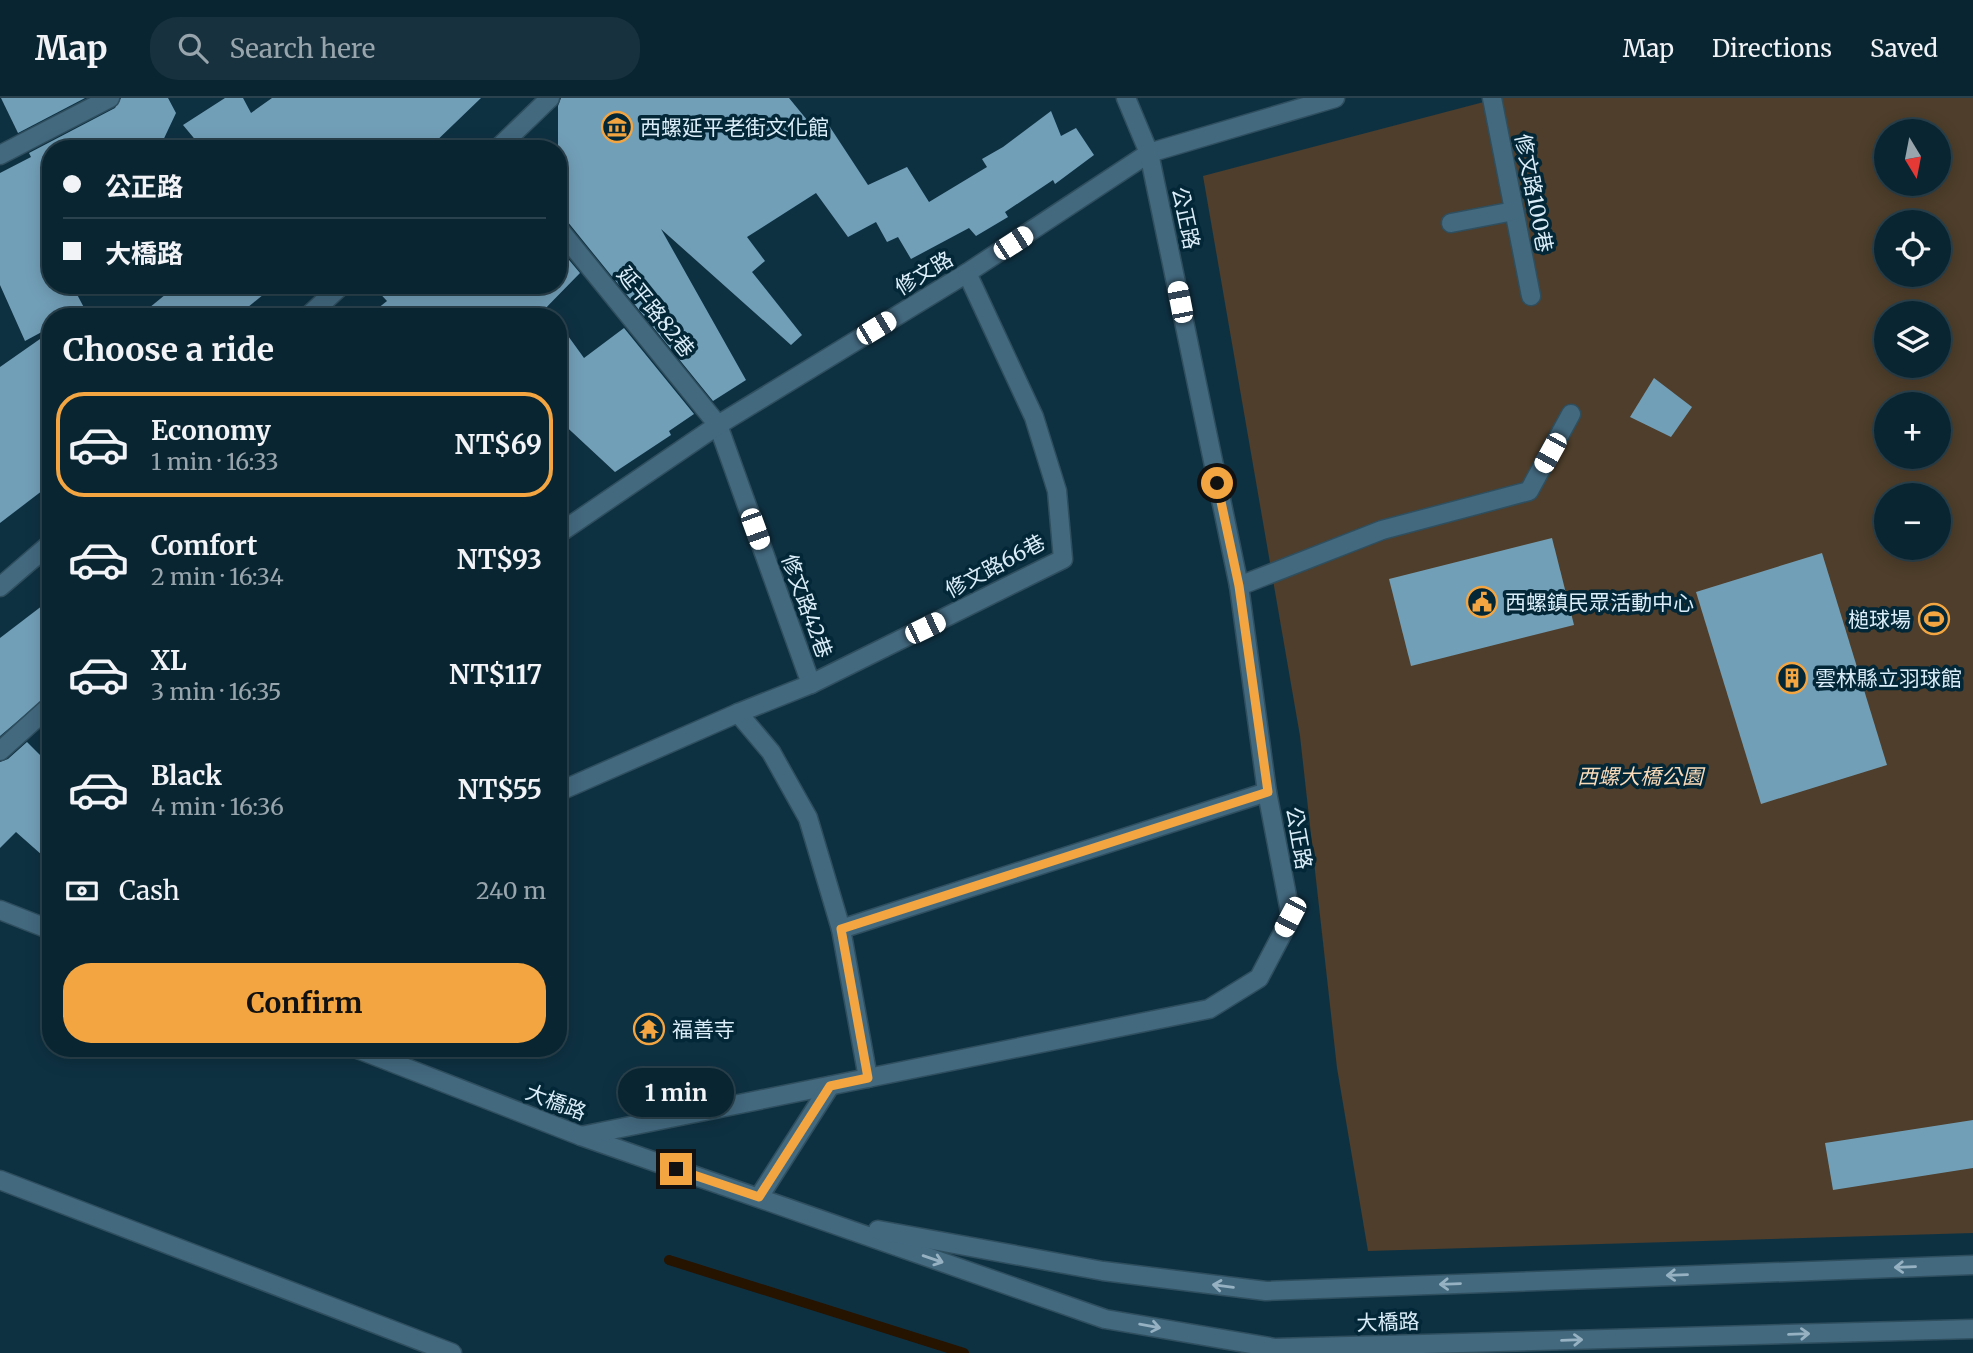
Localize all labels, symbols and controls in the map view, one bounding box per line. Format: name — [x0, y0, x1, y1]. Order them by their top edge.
search box — [150, 17, 640, 80]
text: Map — [35, 28, 108, 69]
icon: search — [174, 29, 212, 67]
text: Search here — [230, 32, 375, 65]
text: Map — [1623, 33, 1674, 64]
text: Directions — [1712, 33, 1832, 64]
text: Saved — [1870, 33, 1938, 64]
museum icon: 西螺延平老街文化館 — [600, 110, 634, 144]
place label: 西螺延平老街文化館 — [640, 114, 829, 141]
north arrow — [1874, 119, 1951, 196]
map controls — [1874, 119, 1951, 560]
street label: 修文路100巷 — [1509, 132, 1559, 254]
text: 公正路 — [105, 170, 183, 203]
street label: 公正路 — [1166, 184, 1206, 252]
button: locate — [1874, 210, 1951, 287]
car — [990, 223, 1037, 263]
text: 大橋路 — [105, 237, 183, 270]
street label: 修文路 — [890, 245, 958, 301]
street label: 延平路82巷 — [611, 261, 701, 363]
car — [1166, 279, 1195, 325]
button: layers — [1874, 301, 1951, 378]
car — [853, 308, 900, 348]
text: Choose a ride — [63, 330, 274, 370]
button: + — [1874, 392, 1951, 469]
icon: car — [67, 413, 130, 476]
text: Economy — [151, 414, 271, 447]
text: NT$69 — [455, 428, 542, 461]
car — [1531, 430, 1570, 476]
text: 1 min · 16:33 — [151, 447, 279, 476]
route start — [1201, 467, 1233, 499]
button: − — [1874, 483, 1951, 560]
car — [738, 506, 773, 552]
icon: car — [67, 528, 130, 591]
street label: 修文路66巷 — [940, 528, 1050, 604]
text: Comfort — [151, 529, 257, 562]
text: NT$93 — [457, 543, 542, 576]
street label: 修文路42巷 — [776, 550, 838, 662]
text: 2 min · 16:34 — [151, 562, 284, 591]
public building icon: 西螺鎮民眾活動中心 — [1465, 585, 1499, 619]
place label: 西螺鎮民眾活動中心 — [1505, 589, 1694, 616]
sports icon: 槌球場 — [1917, 602, 1951, 636]
place label: 槌球場 — [1848, 606, 1911, 633]
car — [902, 609, 949, 647]
icon: car — [67, 643, 130, 706]
text: XL — [151, 644, 187, 677]
text: NT$117 — [449, 658, 542, 691]
building icon: 雲林縣立羽球館 — [1775, 661, 1809, 695]
place label: 雲林縣立羽球館 — [1815, 665, 1962, 692]
text: 3 min · 16:35 — [151, 677, 281, 706]
icon: car — [67, 758, 130, 821]
text: Black — [151, 759, 222, 792]
park label: 西螺大橋公園 — [1577, 763, 1706, 790]
text: NT$55 — [458, 773, 542, 806]
text: 4 min · 16:36 — [151, 792, 284, 821]
street label: 公正路 — [1280, 805, 1318, 871]
icon: cash — [63, 872, 101, 910]
text: Cash — [119, 874, 180, 907]
text: 240 m — [476, 876, 546, 905]
car — [1271, 894, 1310, 940]
button: Confirm — [63, 963, 546, 1043]
temple icon: 福善寺 — [632, 1012, 666, 1046]
place label: 福善寺 — [672, 1016, 735, 1043]
callout: 1 min — [618, 1068, 734, 1116]
street label: 大橋路 — [522, 1078, 590, 1126]
text: 1 min — [645, 1078, 707, 1107]
route end — [660, 1153, 692, 1185]
one-way arrow — [922, 1253, 944, 1266]
one-way arrow — [1894, 1260, 1917, 1273]
one-way arrow — [1666, 1269, 1689, 1282]
one-way arrow — [1439, 1278, 1462, 1291]
one-way arrow — [1212, 1279, 1235, 1292]
street label: 大橋路 — [1356, 1307, 1420, 1337]
one-way arrow — [1138, 1320, 1161, 1333]
one-way arrow — [1787, 1327, 1810, 1341]
one-way arrow — [1560, 1333, 1583, 1347]

